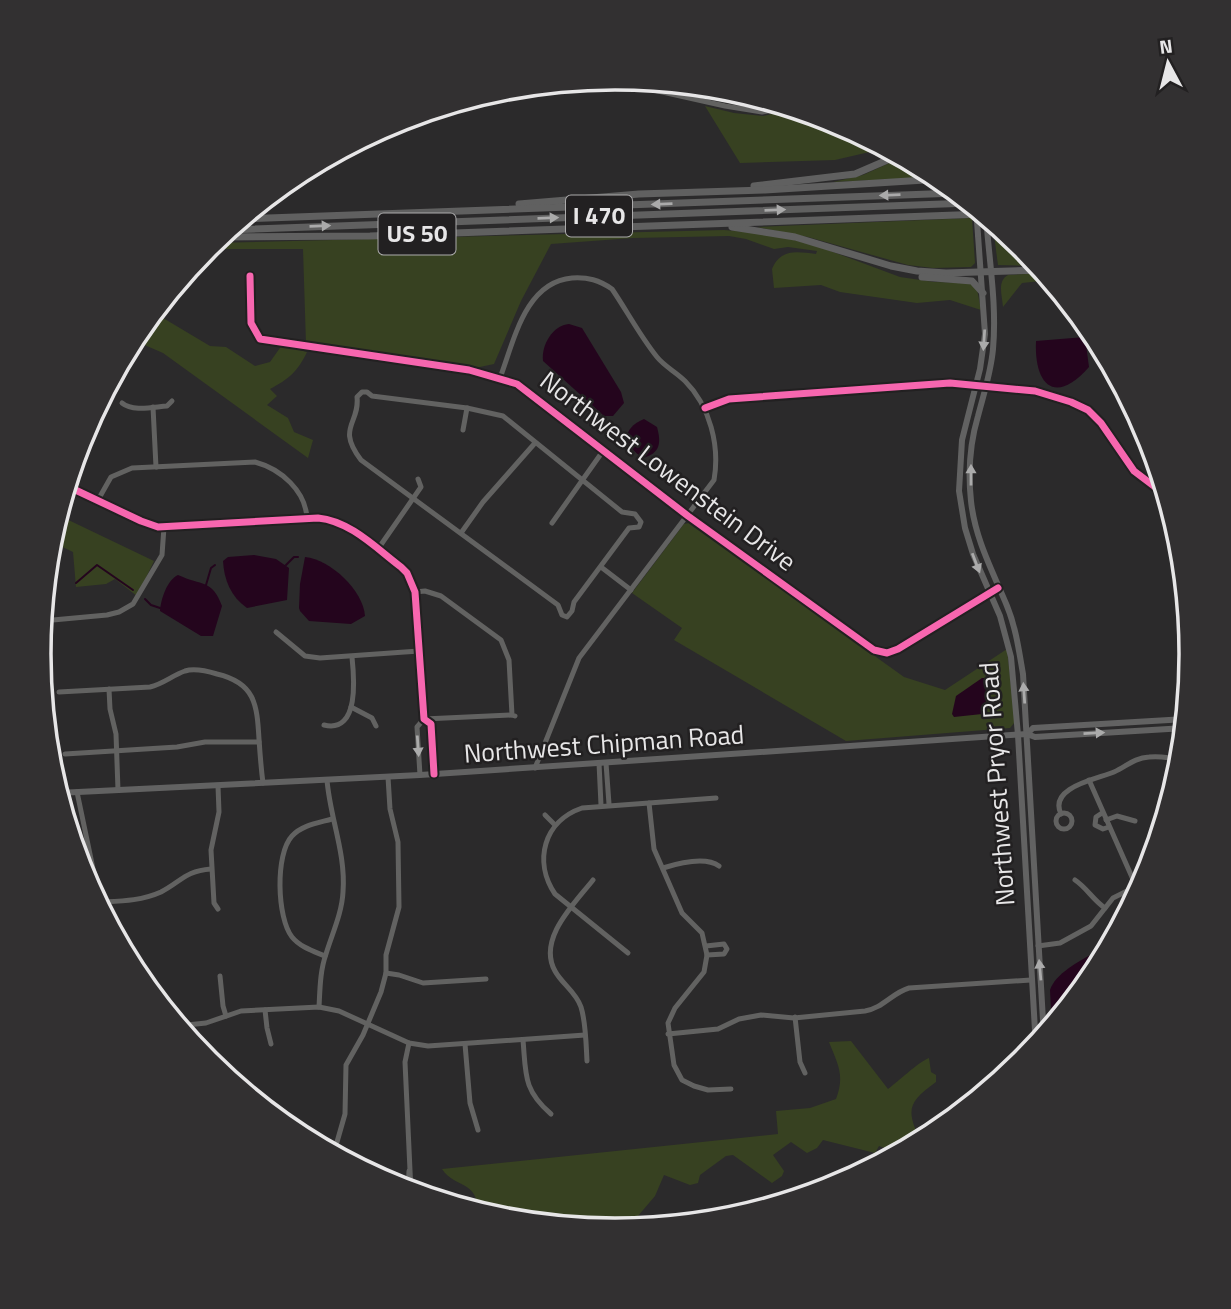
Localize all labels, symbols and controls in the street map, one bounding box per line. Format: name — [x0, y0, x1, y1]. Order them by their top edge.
north arrow — [1133, 28, 1203, 98]
text: N — [1158, 30, 1174, 61]
one-way arrow — [879, 190, 901, 201]
road number: I 470 — [566, 196, 632, 236]
one-way arrow — [651, 198, 673, 209]
one-way arrow — [764, 205, 786, 216]
one-way arrow — [537, 213, 559, 224]
road number: US 50 — [378, 214, 456, 255]
one-way arrow — [310, 221, 332, 232]
one-way arrow — [978, 329, 989, 351]
street label: Northwest Lowenstein Drive — [532, 361, 805, 580]
one-way arrow — [965, 463, 977, 485]
one-way arrow — [971, 552, 982, 573]
street label: Northwest Pryor Road — [969, 661, 1024, 907]
one-way arrow — [1018, 682, 1029, 704]
street label: Northwest Chipman Road — [462, 714, 746, 773]
one-way arrow — [1083, 727, 1105, 738]
one-way arrow — [413, 735, 424, 757]
one-way arrow — [1034, 958, 1045, 980]

